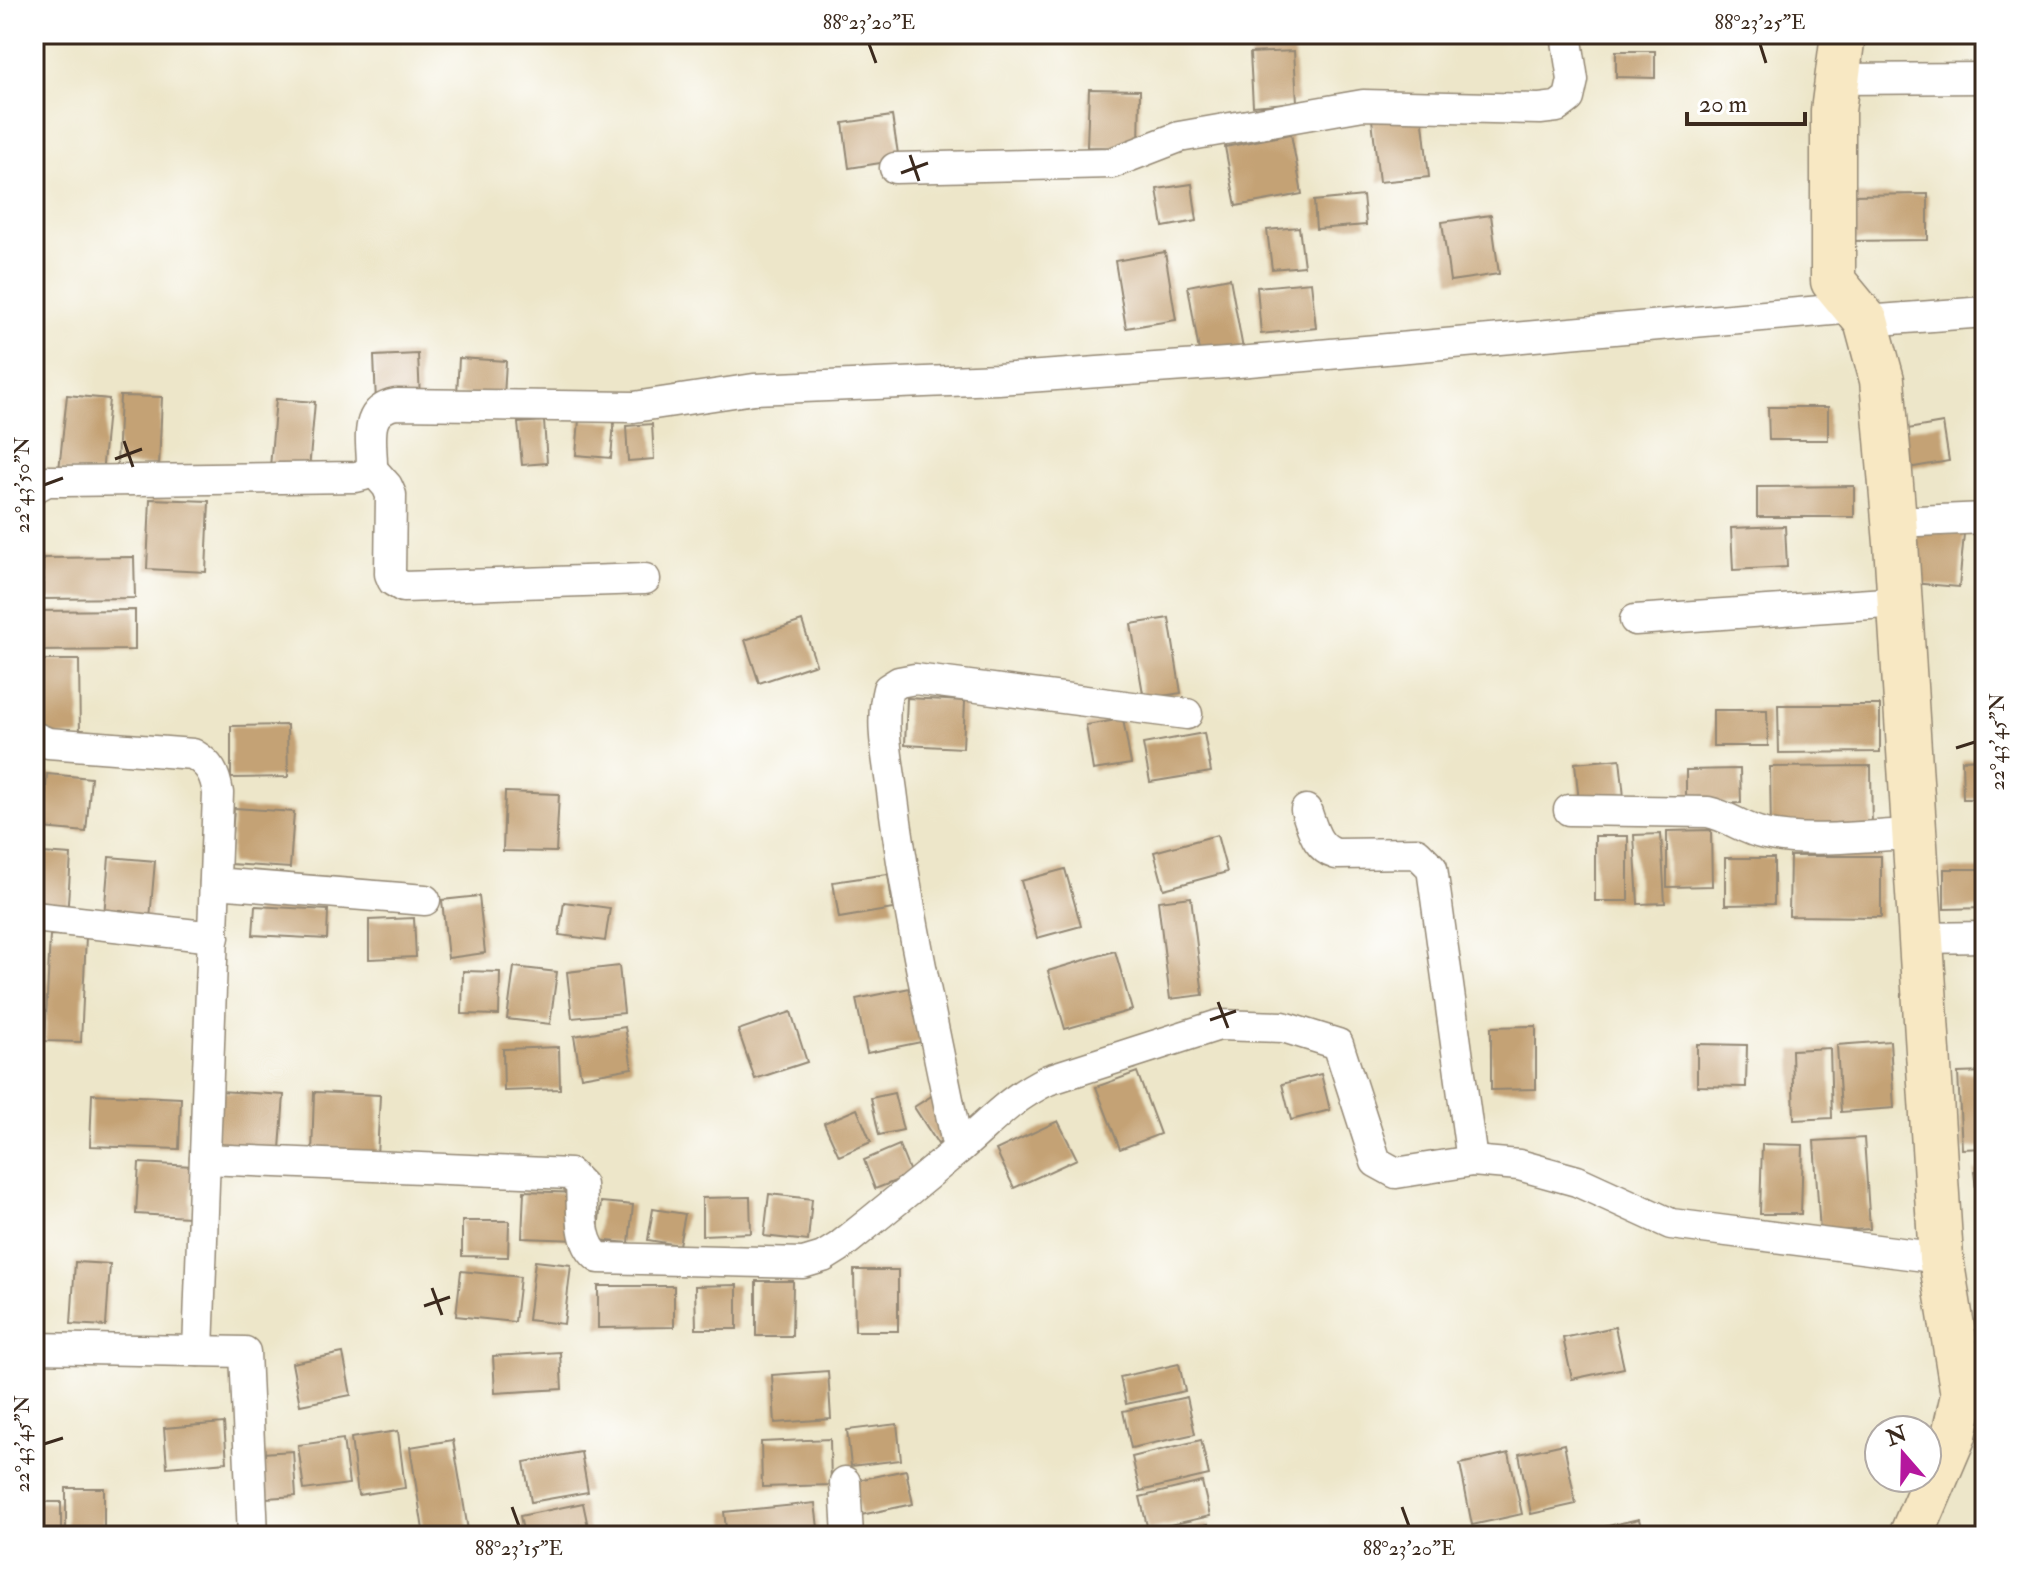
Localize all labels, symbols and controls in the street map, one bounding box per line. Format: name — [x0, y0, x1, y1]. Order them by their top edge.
text: 88°23'20"E — [823, 10, 915, 35]
text: 88°23'25"E — [1715, 10, 1805, 35]
scale bar — [1687, 76, 1805, 126]
text: 20 m — [1699, 89, 1748, 120]
text: 22°43'50"N — [10, 437, 35, 533]
text: 22°43'45"N — [1985, 693, 2010, 791]
text: 22°43'45"N — [10, 1395, 35, 1493]
north arrow — [1863, 1414, 1943, 1494]
text: N — [1882, 1420, 1911, 1453]
text: 88°23'15"E — [475, 1536, 563, 1561]
text: 88°23'20"E — [1363, 1536, 1455, 1561]

